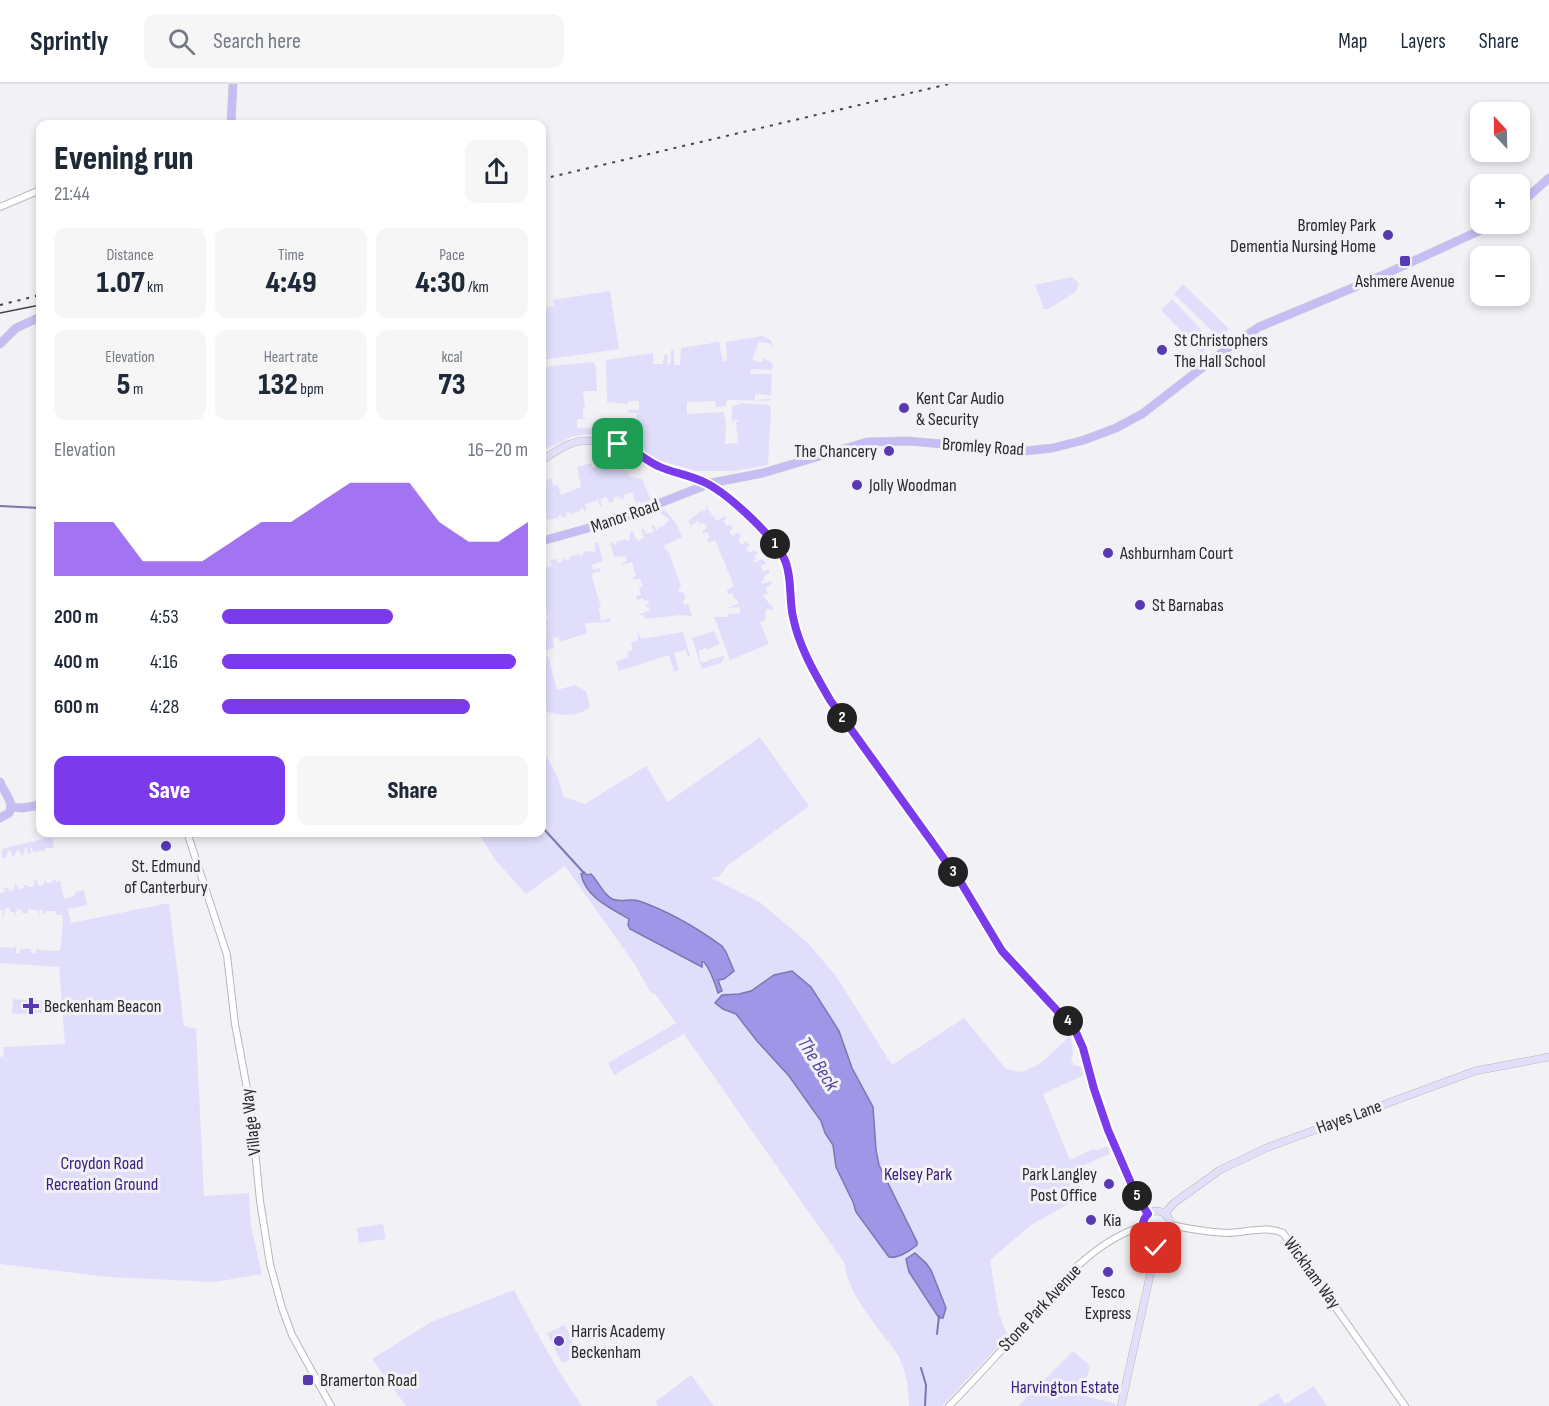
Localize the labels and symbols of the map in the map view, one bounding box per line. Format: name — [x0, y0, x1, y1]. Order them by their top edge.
north arrow — [1470, 102, 1530, 162]
place label: Bromley Park Dementia Nursing Home — [1230, 215, 1376, 257]
marker: Bromley Park Dementia Nursing Home — [1381, 228, 1395, 242]
marker: Ashmere Avenue — [1398, 254, 1412, 268]
place label: Ashmere Avenue — [1354, 271, 1455, 292]
place label: St Christophers The Hall School — [1174, 330, 1268, 372]
marker: St Christophers The Hall School — [1155, 343, 1169, 357]
place label: Kent Car Audio & Security — [916, 388, 1004, 430]
marker: Kent Car Audio & Security — [897, 401, 911, 415]
pin — [592, 418, 643, 469]
street label: Bromley Road — [941, 434, 1025, 460]
place label: The Chancery — [794, 441, 877, 462]
marker: The Chancery — [882, 444, 896, 458]
place label: Jolly Woodman — [868, 475, 957, 496]
marker: Jolly Woodman — [850, 478, 864, 492]
street label: Manor Road — [588, 495, 662, 537]
pin: 1 — [760, 529, 790, 559]
place label: Ashburnham Court — [1119, 543, 1234, 564]
marker: Ashburnham Court — [1101, 546, 1115, 560]
place label: St Barnabas — [1152, 595, 1224, 616]
marker: St Barnabas — [1133, 598, 1147, 612]
pin: 2 — [827, 703, 857, 733]
marker: St. Edmund of Canterbury — [159, 839, 173, 853]
place label: St. Edmund of Canterbury — [124, 856, 208, 898]
pin: 3 — [938, 857, 968, 887]
place label: Beckenham Beacon — [44, 996, 162, 1017]
marker: Beckenham Beacon — [22, 997, 40, 1015]
pin: 4 — [1053, 1006, 1083, 1036]
water label: The Beck — [792, 1033, 844, 1096]
street label: Village Way — [236, 1087, 266, 1157]
street label: Hayes Lane — [1314, 1096, 1384, 1138]
park label: Croydon Road Recreation Ground — [46, 1153, 158, 1195]
park label: Kelsey Park — [884, 1164, 952, 1185]
place label: Park Langley Post Office — [1022, 1164, 1097, 1206]
marker: Park Langley Post Office — [1102, 1177, 1116, 1191]
pin: 5 — [1122, 1181, 1152, 1211]
place label: Kia — [1103, 1210, 1122, 1231]
marker: Kia — [1084, 1213, 1098, 1227]
pin — [1130, 1222, 1181, 1273]
street label: Wickham Way — [1279, 1233, 1345, 1313]
street label: Stone Park Avenue — [994, 1260, 1086, 1356]
marker: Tesco Express — [1101, 1265, 1115, 1279]
place label: Tesco Express — [1085, 1282, 1131, 1324]
place label: Harris Academy Beckenham — [571, 1321, 665, 1363]
marker: Harris Academy Beckenham — [552, 1334, 566, 1348]
place label: Bramerton Road — [320, 1370, 417, 1391]
marker: Bramerton Road — [301, 1373, 315, 1387]
park label: Harvington Estate — [1011, 1377, 1119, 1398]

